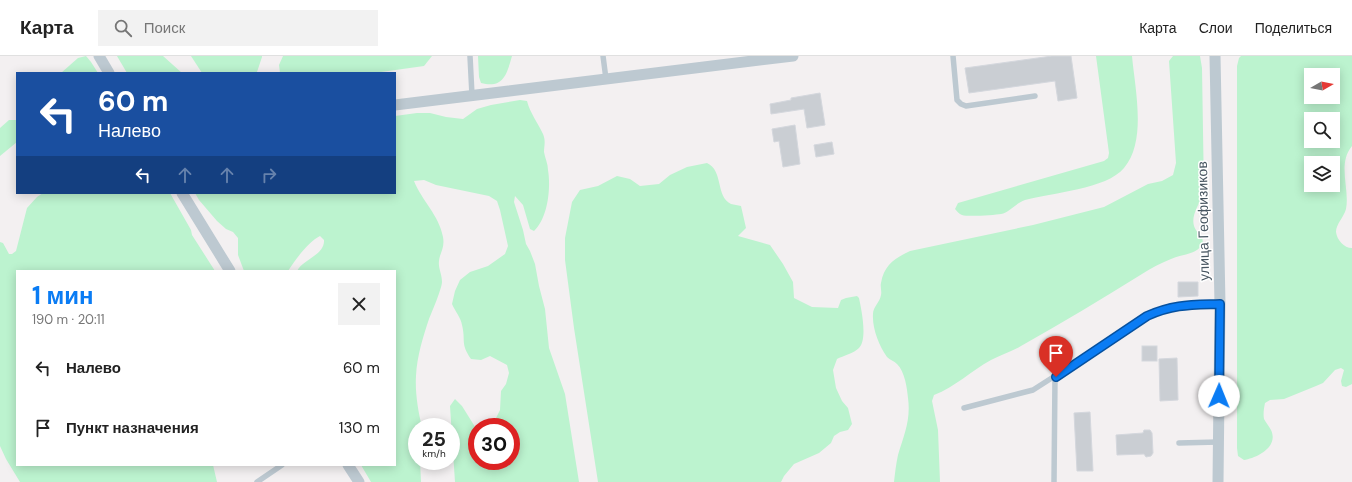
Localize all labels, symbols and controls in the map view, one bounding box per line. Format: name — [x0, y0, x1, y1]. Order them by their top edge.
search box — [98, 10, 378, 46]
text: Карта — [20, 15, 74, 40]
icon: search — [112, 17, 134, 39]
text: Поиск — [144, 18, 185, 38]
text: Карта — [1139, 19, 1177, 37]
text: Слои — [1199, 19, 1233, 37]
text: Поделиться — [1255, 19, 1332, 37]
north arrow — [1304, 68, 1340, 104]
map controls — [1304, 68, 1340, 192]
text: 60 m — [98, 83, 168, 120]
icon: left — [32, 88, 84, 140]
button: search — [1304, 112, 1340, 148]
text: Налево — [98, 119, 161, 143]
button: layers — [1304, 156, 1340, 192]
street label: улица Геофизиков — [1193, 161, 1213, 281]
icon: left — [132, 164, 154, 186]
icon: ahead — [174, 164, 196, 186]
icon: ahead — [216, 164, 238, 186]
icon: right — [258, 164, 280, 186]
text: 1 мин — [32, 280, 93, 311]
button: close — [338, 283, 380, 325]
text: 190 m · 20:11 — [32, 311, 105, 328]
pin — [1039, 336, 1073, 377]
icon: arrive — [1045, 342, 1067, 364]
icon: left — [32, 357, 54, 379]
text: Налево — [66, 358, 121, 378]
text: 60 m — [343, 358, 380, 378]
position arrow — [1198, 375, 1240, 417]
icon: arrive — [32, 417, 54, 439]
text: Пункт назначения — [66, 418, 199, 438]
text: 130 m — [339, 418, 380, 438]
speed limit sign: 30 — [468, 418, 520, 470]
text: 25 — [422, 426, 446, 452]
text: km/h — [422, 447, 446, 460]

